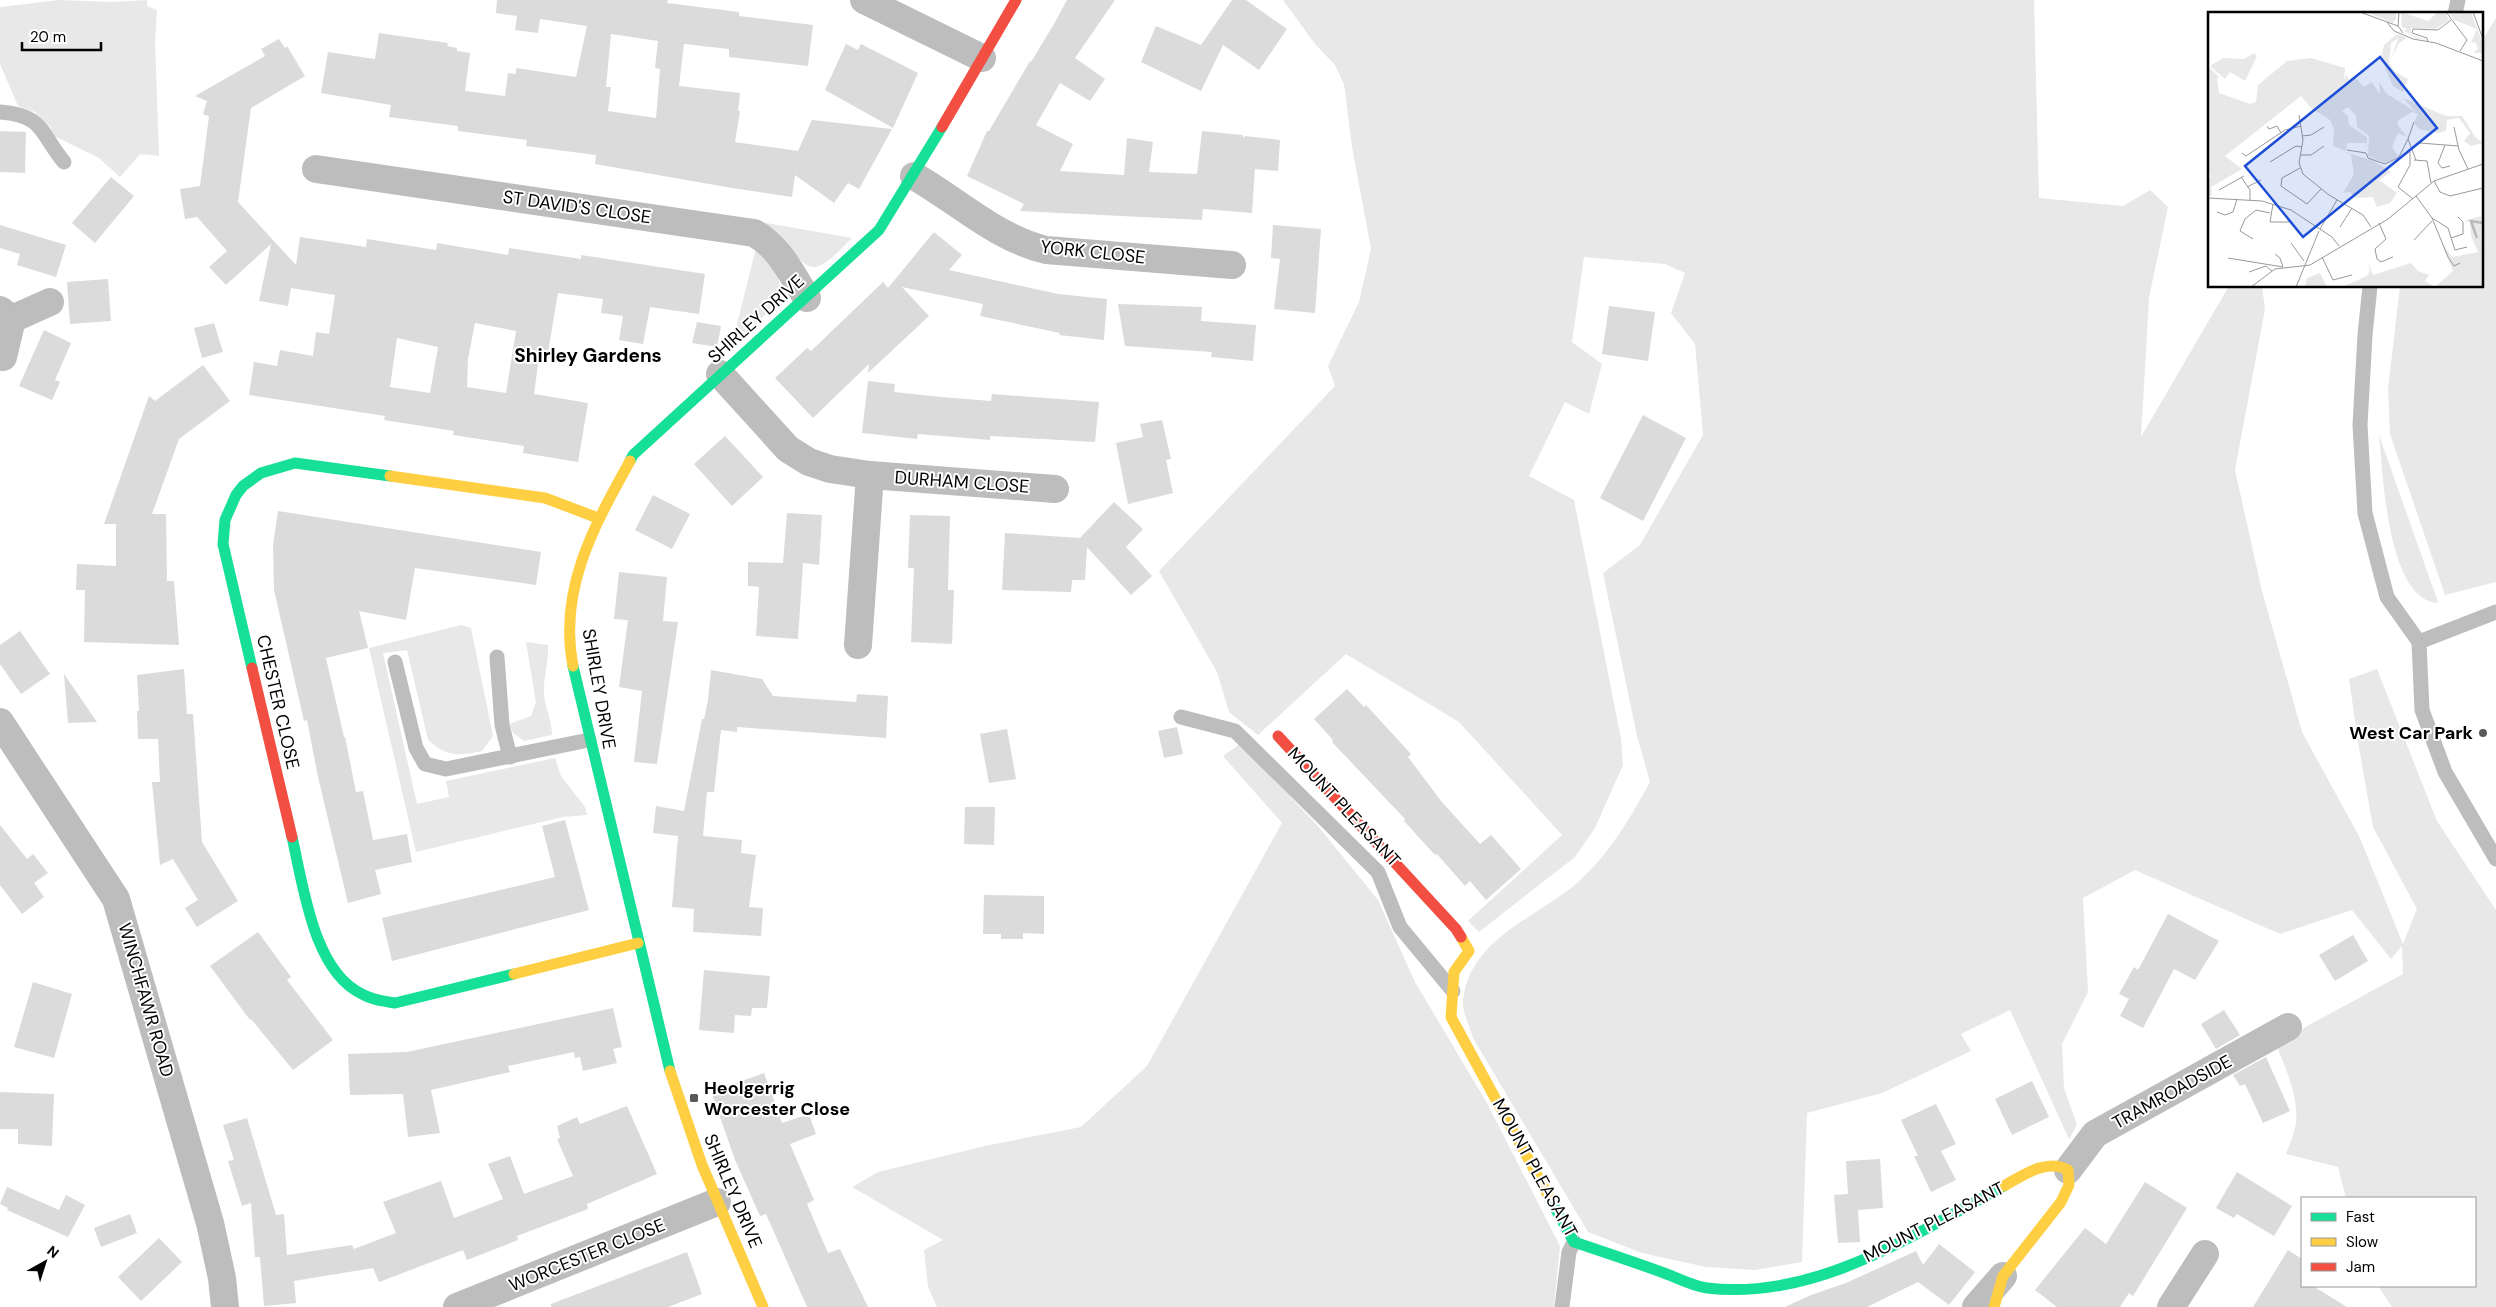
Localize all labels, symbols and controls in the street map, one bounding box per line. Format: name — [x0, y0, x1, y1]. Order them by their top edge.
inset map — [2208, 12, 2484, 288]
scale bar — [22, 20, 101, 52]
text: 20 m — [30, 27, 66, 47]
street label: ST DAVID'S CLOSE — [501, 185, 653, 229]
street label: YORK CLOSE — [1039, 235, 1147, 269]
street label: SHIRLEY DRIVE — [703, 269, 809, 369]
district label: Shirley Gardens — [514, 343, 662, 368]
street label: DURHAM CLOSE — [894, 465, 1030, 499]
street label: SHIRLEY DRIVE — [577, 627, 621, 751]
street label: CHESTER CLOSE — [251, 633, 305, 771]
place label: West Car Park — [2349, 721, 2474, 745]
marker: West Car Park — [2477, 727, 2489, 739]
street label: MOUNT PLEASANT — [1282, 742, 1406, 872]
street label: WINCHFAWR ROAD — [113, 920, 179, 1080]
street label: TRAMROADSIDE — [2108, 1049, 2236, 1135]
place label: Heolgerrig Worcester Close — [704, 1076, 850, 1121]
marker: Heolgerrig Worcester Close — [688, 1092, 700, 1104]
street label: MOUNT PLEASANT — [1487, 1094, 1583, 1242]
street label: SHIRLEY DRIVE — [698, 1130, 768, 1252]
street label: MOUNT PLEASANT — [1859, 1176, 2009, 1268]
legend — [2301, 1197, 2476, 1287]
text: Fast — [2346, 1207, 2375, 1227]
street label: WORCESTER CLOSE — [505, 1213, 669, 1297]
text: Slow — [2346, 1232, 2379, 1252]
north arrow — [20, 1237, 70, 1287]
text: N — [44, 1242, 63, 1262]
text: Jam — [2346, 1257, 2375, 1277]

